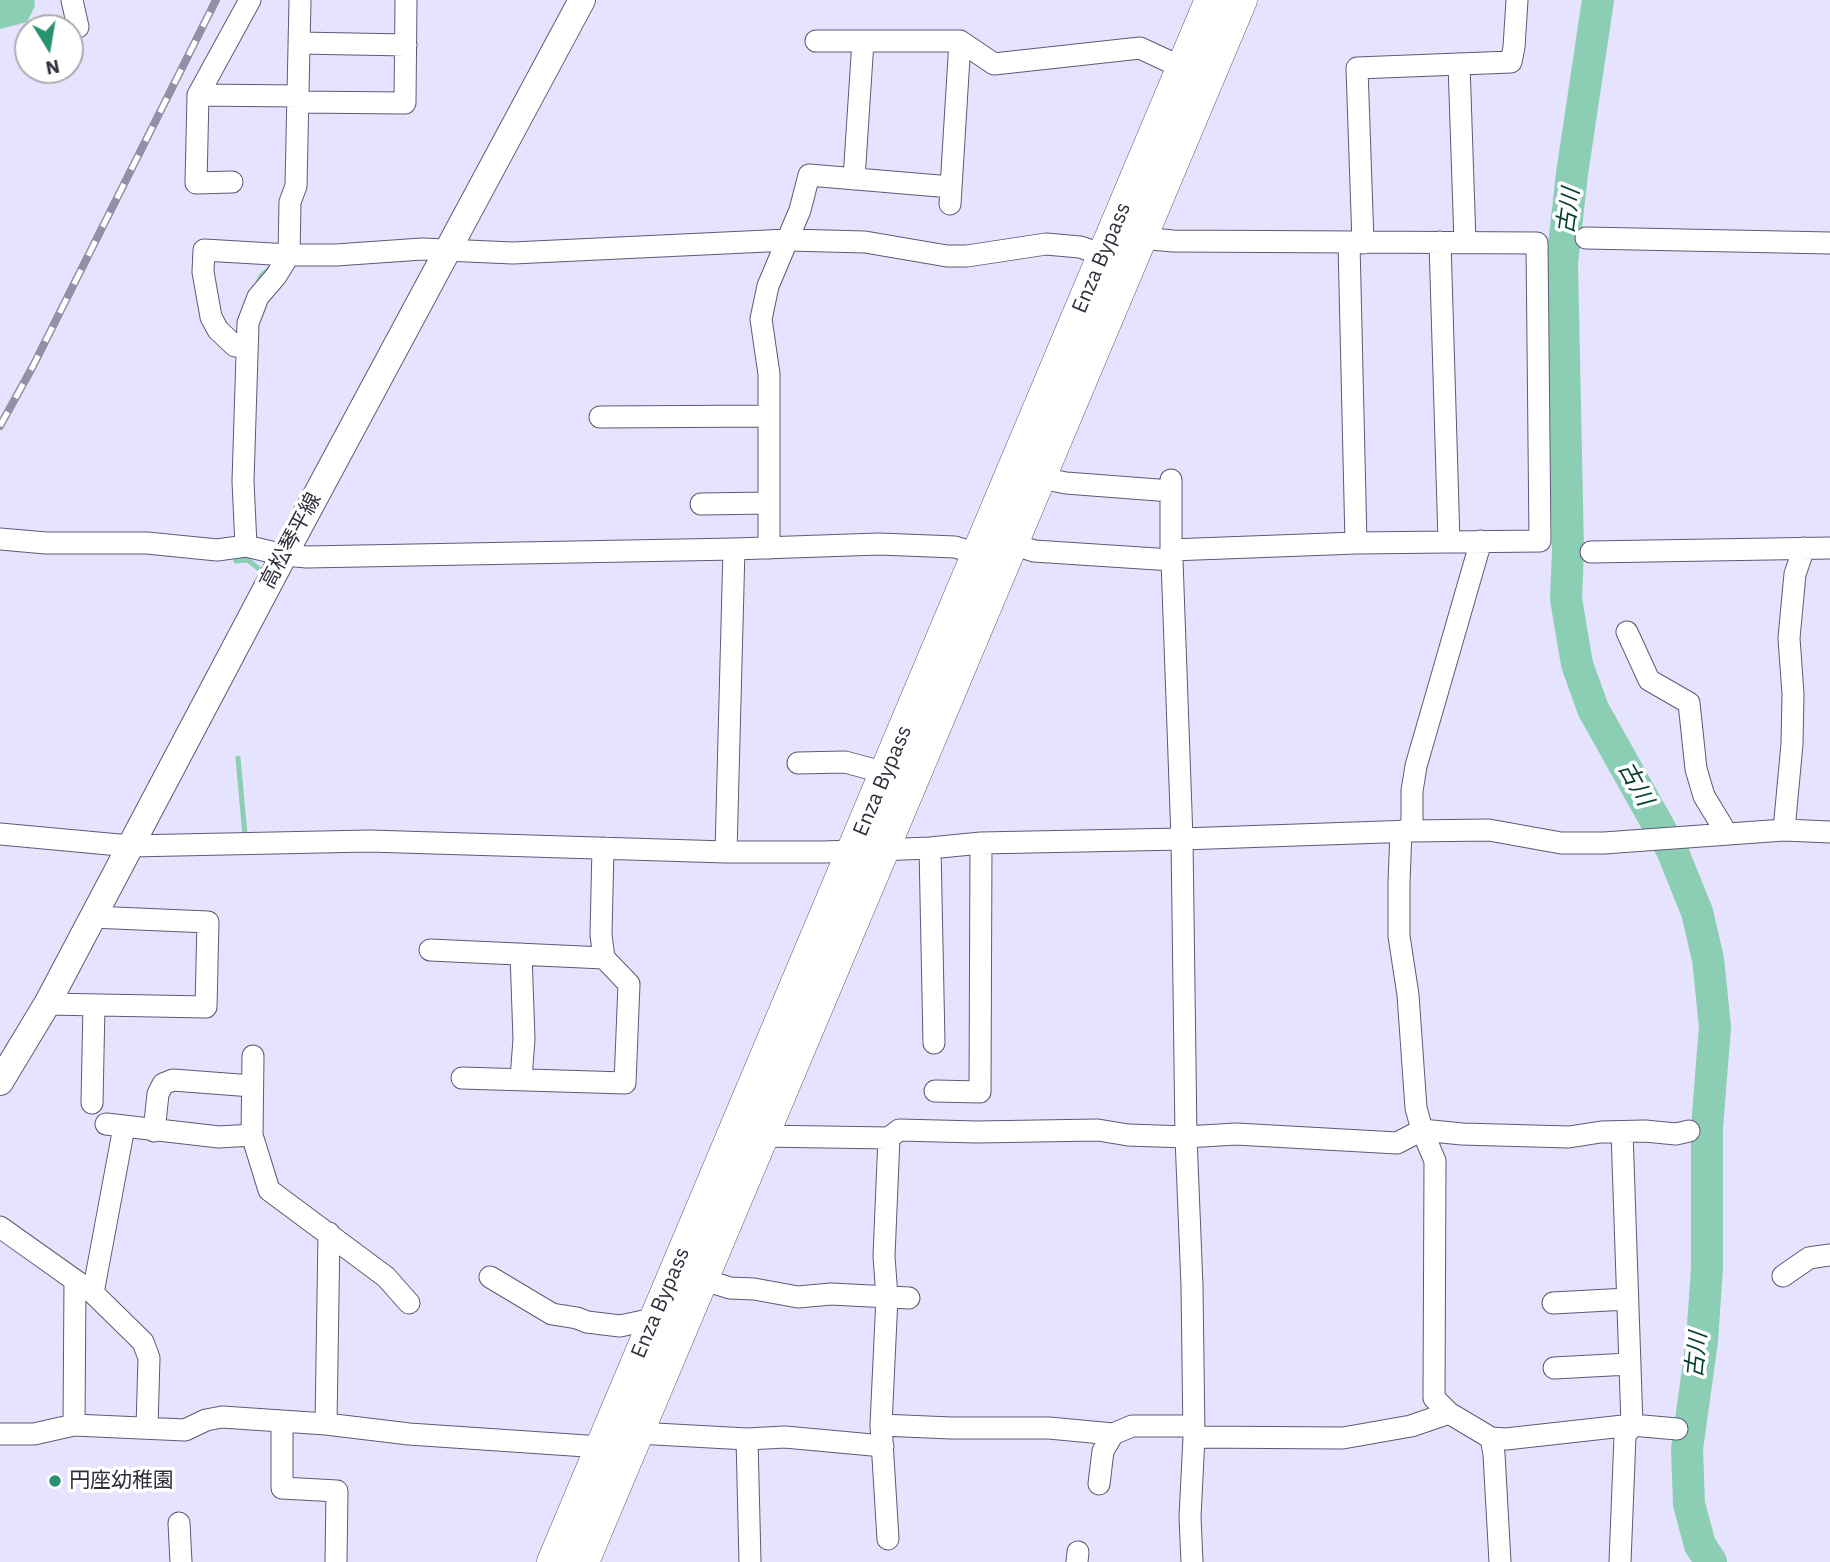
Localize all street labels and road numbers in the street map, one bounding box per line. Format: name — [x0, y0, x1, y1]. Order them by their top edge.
street label: Enza Bypass — [1067, 199, 1137, 317]
street label: 高松琴平線 — [255, 489, 327, 593]
street label: Enza Bypass — [848, 722, 918, 840]
street label: Enza Bypass — [626, 1244, 696, 1362]

